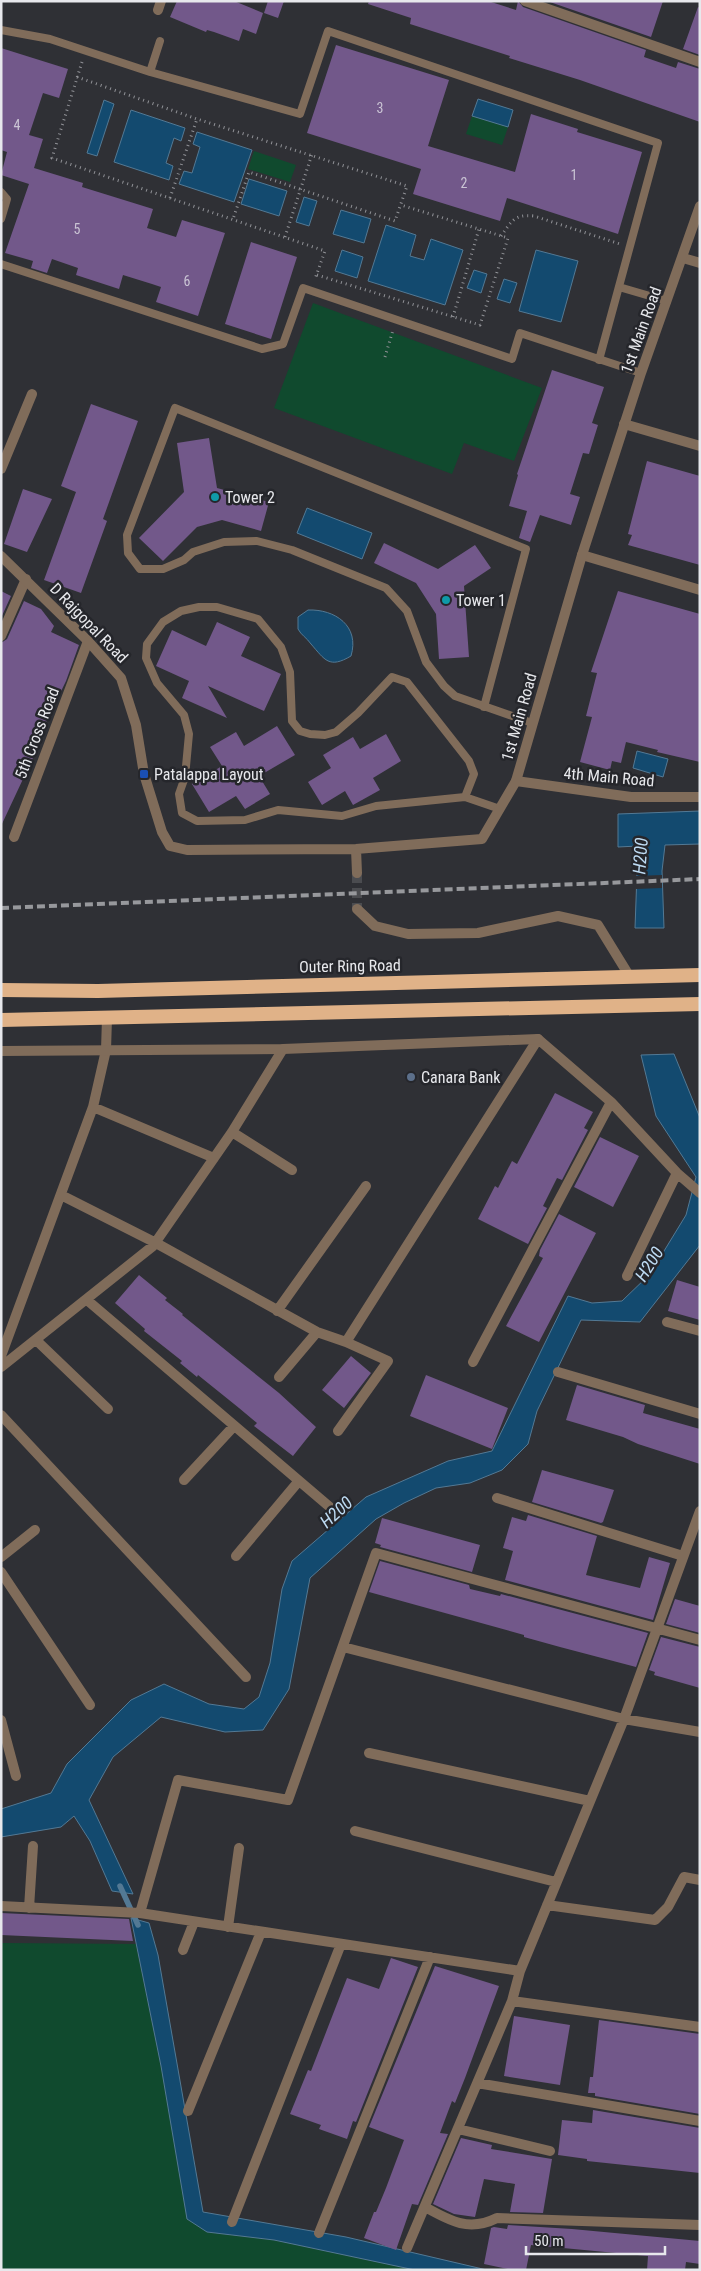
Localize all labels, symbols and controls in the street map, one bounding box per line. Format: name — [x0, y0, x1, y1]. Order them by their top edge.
house number: 3 — [377, 100, 383, 116]
house number: 4 — [14, 117, 21, 133]
house number: 1 — [571, 167, 577, 183]
house number: 2 — [461, 175, 468, 191]
house number: 5 — [74, 221, 81, 237]
house number: 6 — [184, 273, 191, 289]
street label: 1st Main Road — [617, 284, 665, 376]
place label: Tower 2 — [225, 488, 275, 507]
marker: Tower 2 — [209, 491, 221, 503]
street label: D Rajgopal Road — [46, 579, 132, 667]
place label: Tower 1 — [456, 591, 506, 610]
marker: Tower 1 — [440, 594, 452, 606]
street label: 1st Main Road — [497, 671, 541, 763]
street label: 5th Cross Road — [11, 685, 63, 781]
street label: 4th Main Road — [563, 764, 655, 790]
place label: Patalappa Layout — [154, 765, 264, 784]
marker: Patalappa Layout — [138, 768, 150, 780]
water label: H200 — [628, 837, 652, 875]
street label: Outer Ring Road — [299, 956, 401, 976]
place label: Canara Bank — [421, 1068, 501, 1087]
marker: Canara Bank — [405, 1071, 417, 1083]
water label: H200 — [630, 1243, 668, 1285]
water label: H200 — [315, 1492, 357, 1532]
scale bar — [526, 2224, 665, 2256]
text: 50 m — [534, 2232, 564, 2250]

